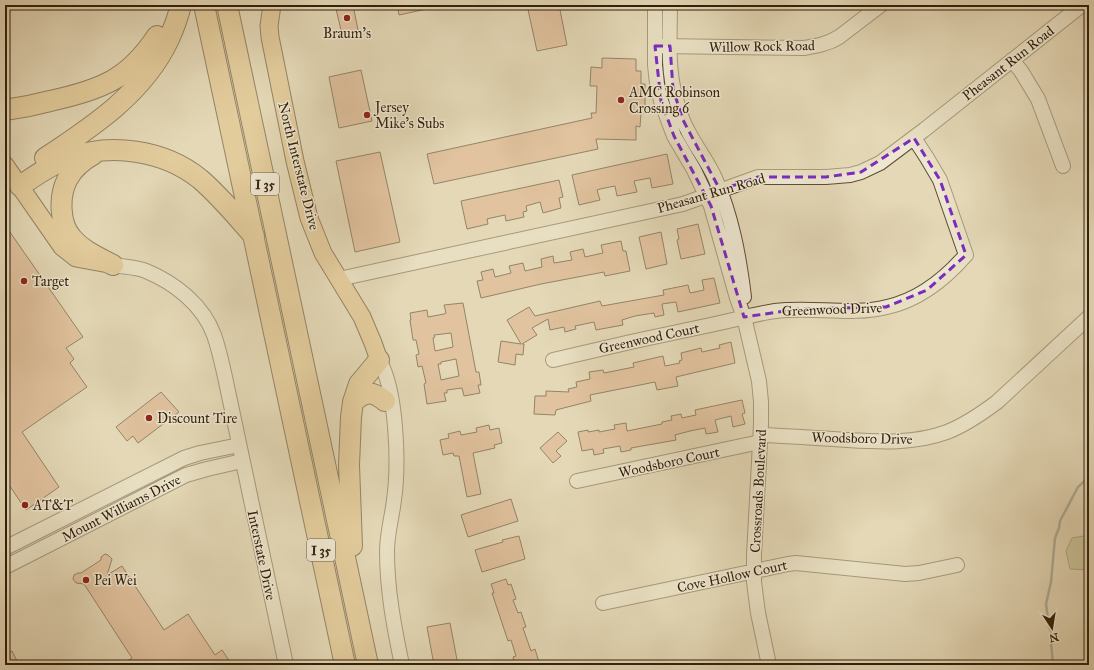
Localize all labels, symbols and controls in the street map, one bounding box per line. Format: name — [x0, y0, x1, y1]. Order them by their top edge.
marker: Braum's — [342, 13, 352, 23]
street label: Pheasant Run Road — [959, 22, 1058, 104]
place label: Braum's — [323, 25, 371, 42]
street label: Willow Rock Road — [709, 37, 815, 56]
place label: AMC Robinson Crossing 6 — [628, 84, 721, 117]
marker: AMC Robinson Crossing 6 — [616, 95, 626, 105]
place label: Jersey Mike's Subs — [373, 99, 444, 132]
street label: North Interstate Drive — [274, 100, 323, 232]
marker: Jersey Mike's Subs — [362, 110, 372, 120]
street label: Pheasant Run Road — [655, 170, 767, 217]
road number: I 35 — [251, 173, 279, 195]
place label: Target — [32, 273, 69, 290]
marker: Target — [19, 276, 29, 286]
street label: Greenwood Drive — [782, 299, 883, 320]
street label: Greenwood Court — [597, 320, 701, 357]
place label: Discount Tire — [157, 410, 238, 427]
marker: Discount Tire — [144, 413, 154, 423]
street label: Crossroads Boulevard — [747, 429, 770, 553]
street label: Woodsboro Drive — [811, 429, 913, 448]
street label: Woodsboro Court — [617, 443, 721, 481]
street label: Mount Williams Drive — [59, 471, 184, 546]
place label: AT&T — [32, 497, 74, 514]
marker: AT&T — [20, 500, 30, 510]
street label: Interstate Drive — [244, 508, 279, 602]
road number: I 35 — [307, 539, 335, 561]
street label: Cove Hollow Court — [675, 557, 789, 596]
place label: Pei Wei — [94, 572, 137, 589]
marker: Pei Wei — [81, 575, 91, 585]
north arrow — [1032, 608, 1072, 648]
text: N — [1047, 630, 1060, 645]

